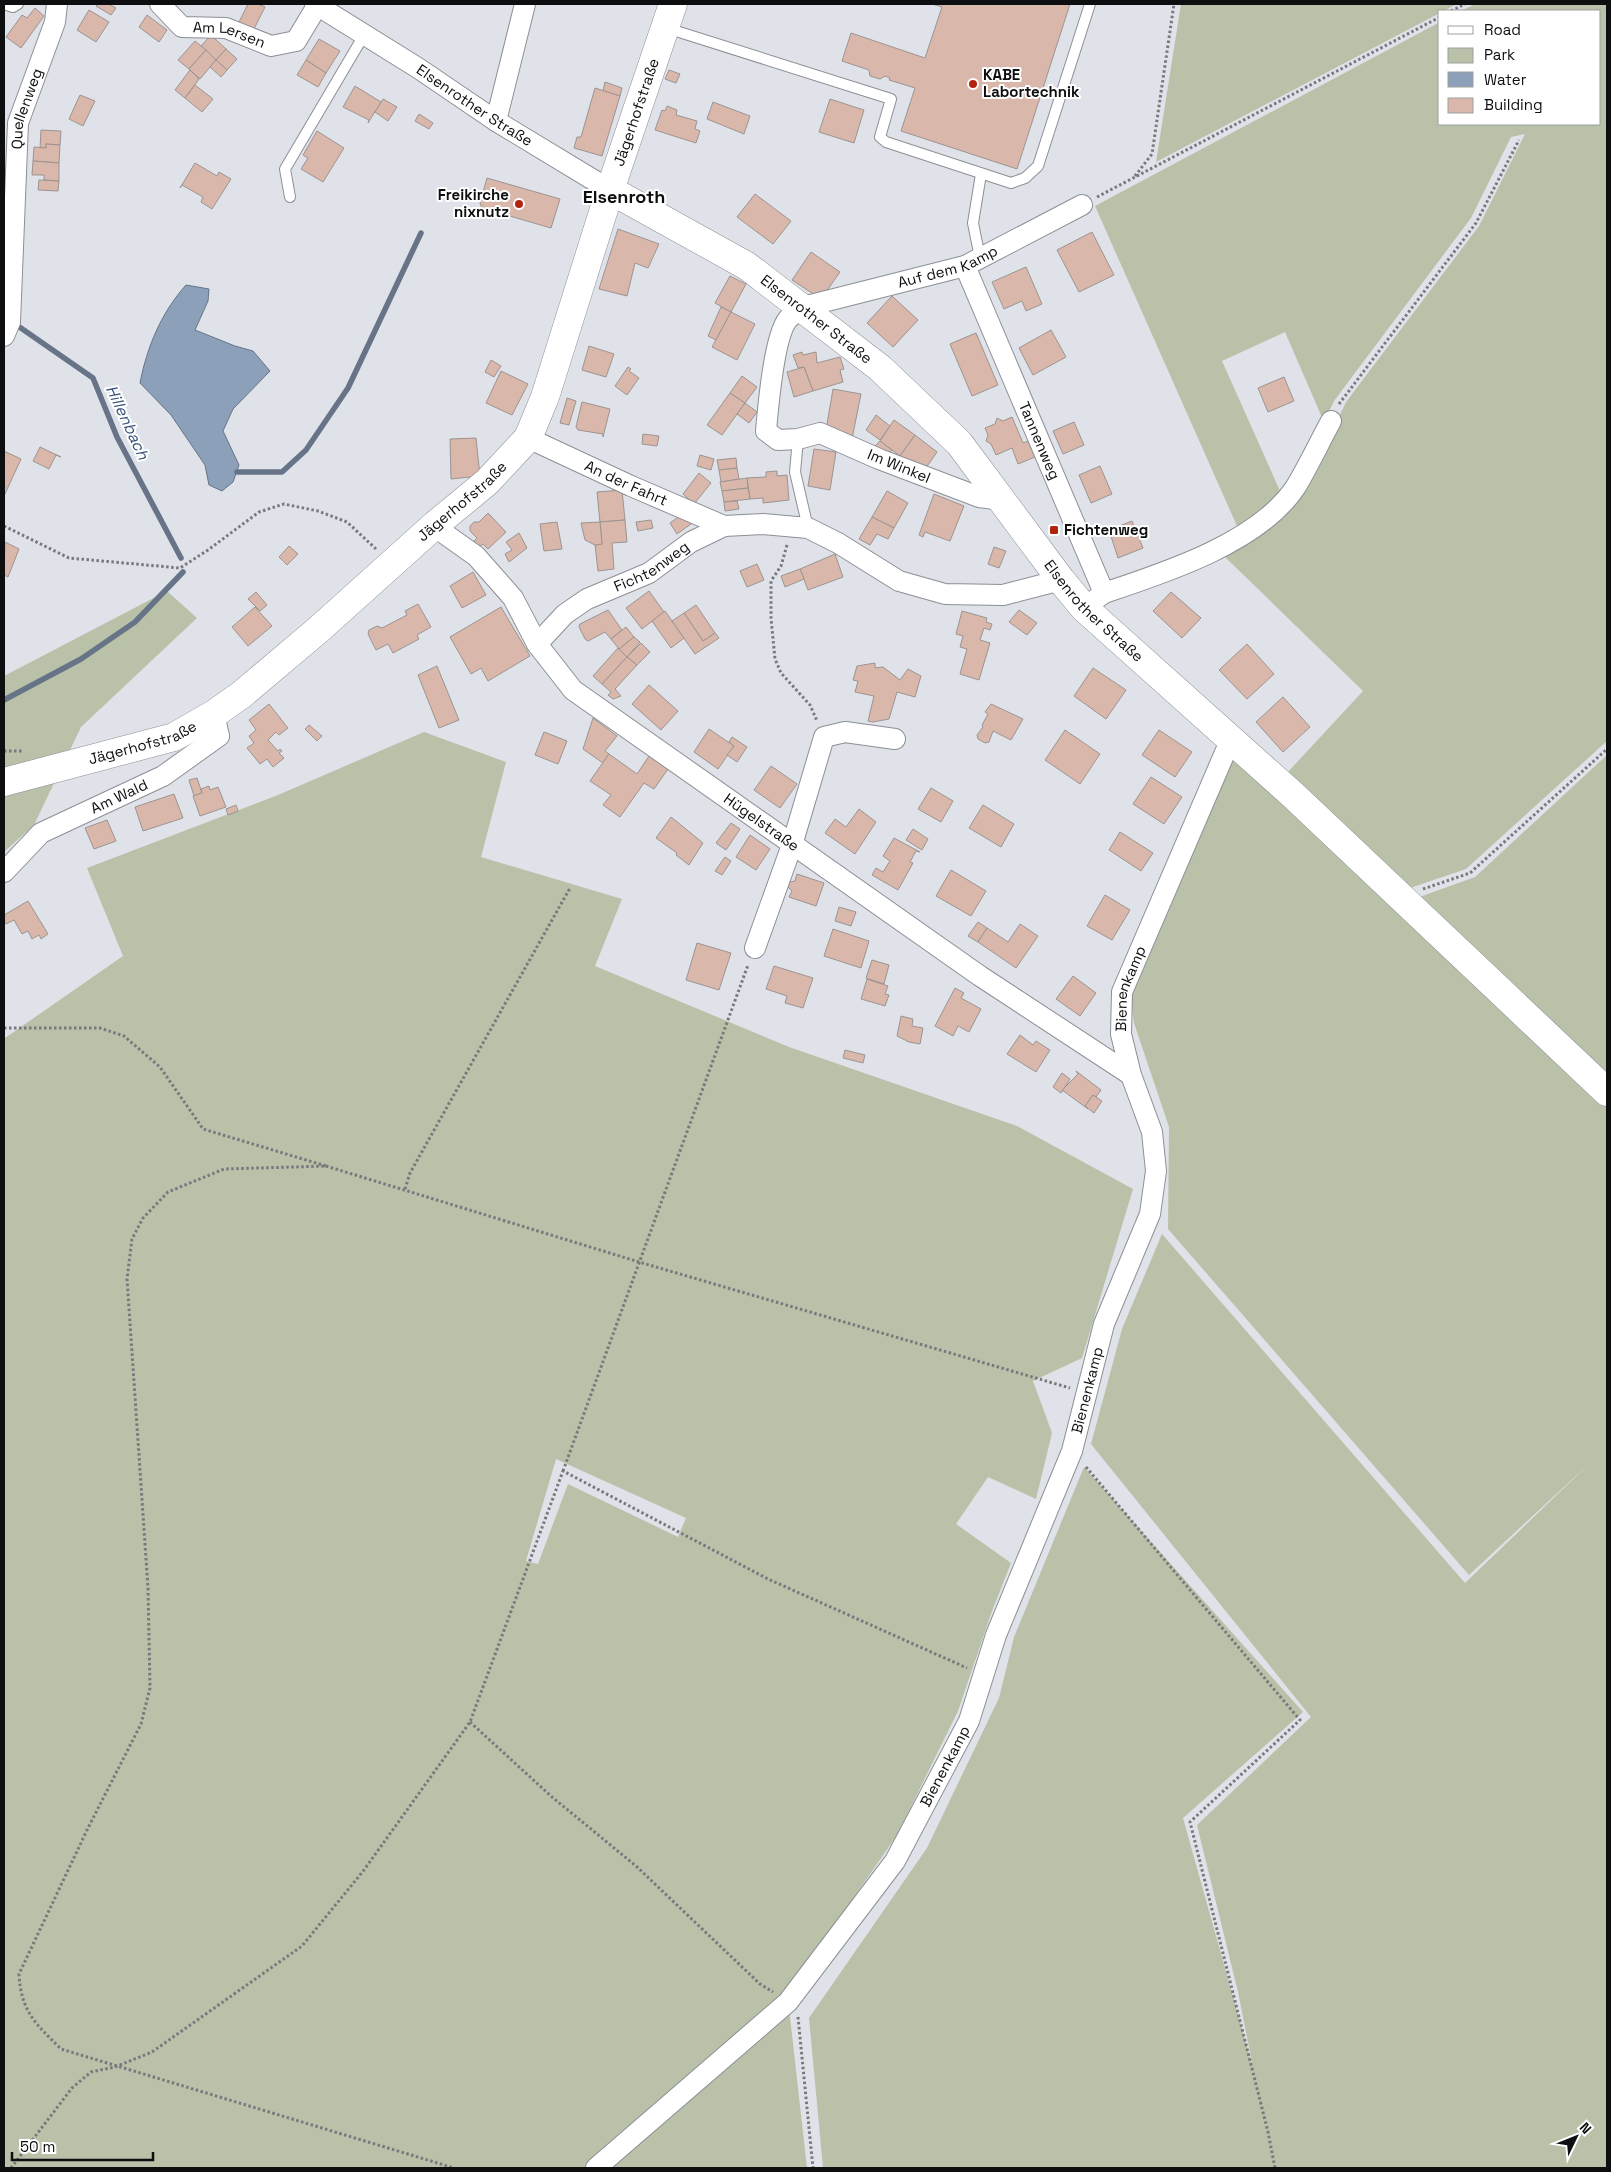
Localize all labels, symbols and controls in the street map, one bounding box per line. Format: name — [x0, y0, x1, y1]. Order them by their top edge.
legend — [1438, 10, 1601, 125]
street label: Am Lersen — [193, 17, 268, 52]
text: Road — [1484, 20, 1521, 39]
text: Park — [1484, 45, 1515, 64]
street label: Jägerhofstraße — [609, 56, 663, 169]
street label: Elsenrother Straße — [413, 60, 537, 150]
place label: KABE Labortechnik — [983, 65, 1080, 101]
street label: Quellenweg — [7, 66, 46, 150]
text: Water — [1484, 70, 1527, 89]
marker: KABE Labortechnik — [967, 78, 979, 90]
text: Building — [1484, 95, 1543, 114]
place label: Freikirche nixnutz — [438, 185, 509, 221]
district label: Elsenroth — [583, 185, 665, 208]
marker: Freikirche nixnutz — [513, 198, 525, 210]
street label: Auf dem Kamp — [895, 241, 1001, 292]
street label: Elsenrother Straße — [757, 270, 876, 368]
water label: Hillenbach — [101, 381, 155, 464]
street label: Tannenweg — [1015, 399, 1065, 483]
street label: Im Winkel — [865, 444, 934, 487]
street label: An der Fahrt — [582, 456, 671, 510]
street label: Jägerhofstraße — [413, 457, 511, 545]
place label: Fichtenweg — [1064, 520, 1148, 539]
marker: Fichtenweg — [1048, 524, 1060, 536]
street label: Fichtenweg — [611, 537, 693, 596]
street label: Elsenrother Straße — [1040, 556, 1148, 666]
street label: Jägerhofstraße — [86, 716, 200, 768]
street label: Am Wald — [87, 775, 151, 818]
street label: Hügelstraße — [720, 789, 803, 855]
street label: Bienenkamp — [1111, 943, 1150, 1032]
street label: Bienenkamp — [1067, 1345, 1107, 1436]
street label: Bienenkamp — [915, 1722, 974, 1810]
north arrow — [1551, 2112, 1601, 2162]
text: N — [1576, 2119, 1595, 2138]
scale bar — [12, 2130, 154, 2162]
text: 50 m — [20, 2137, 55, 2156]

